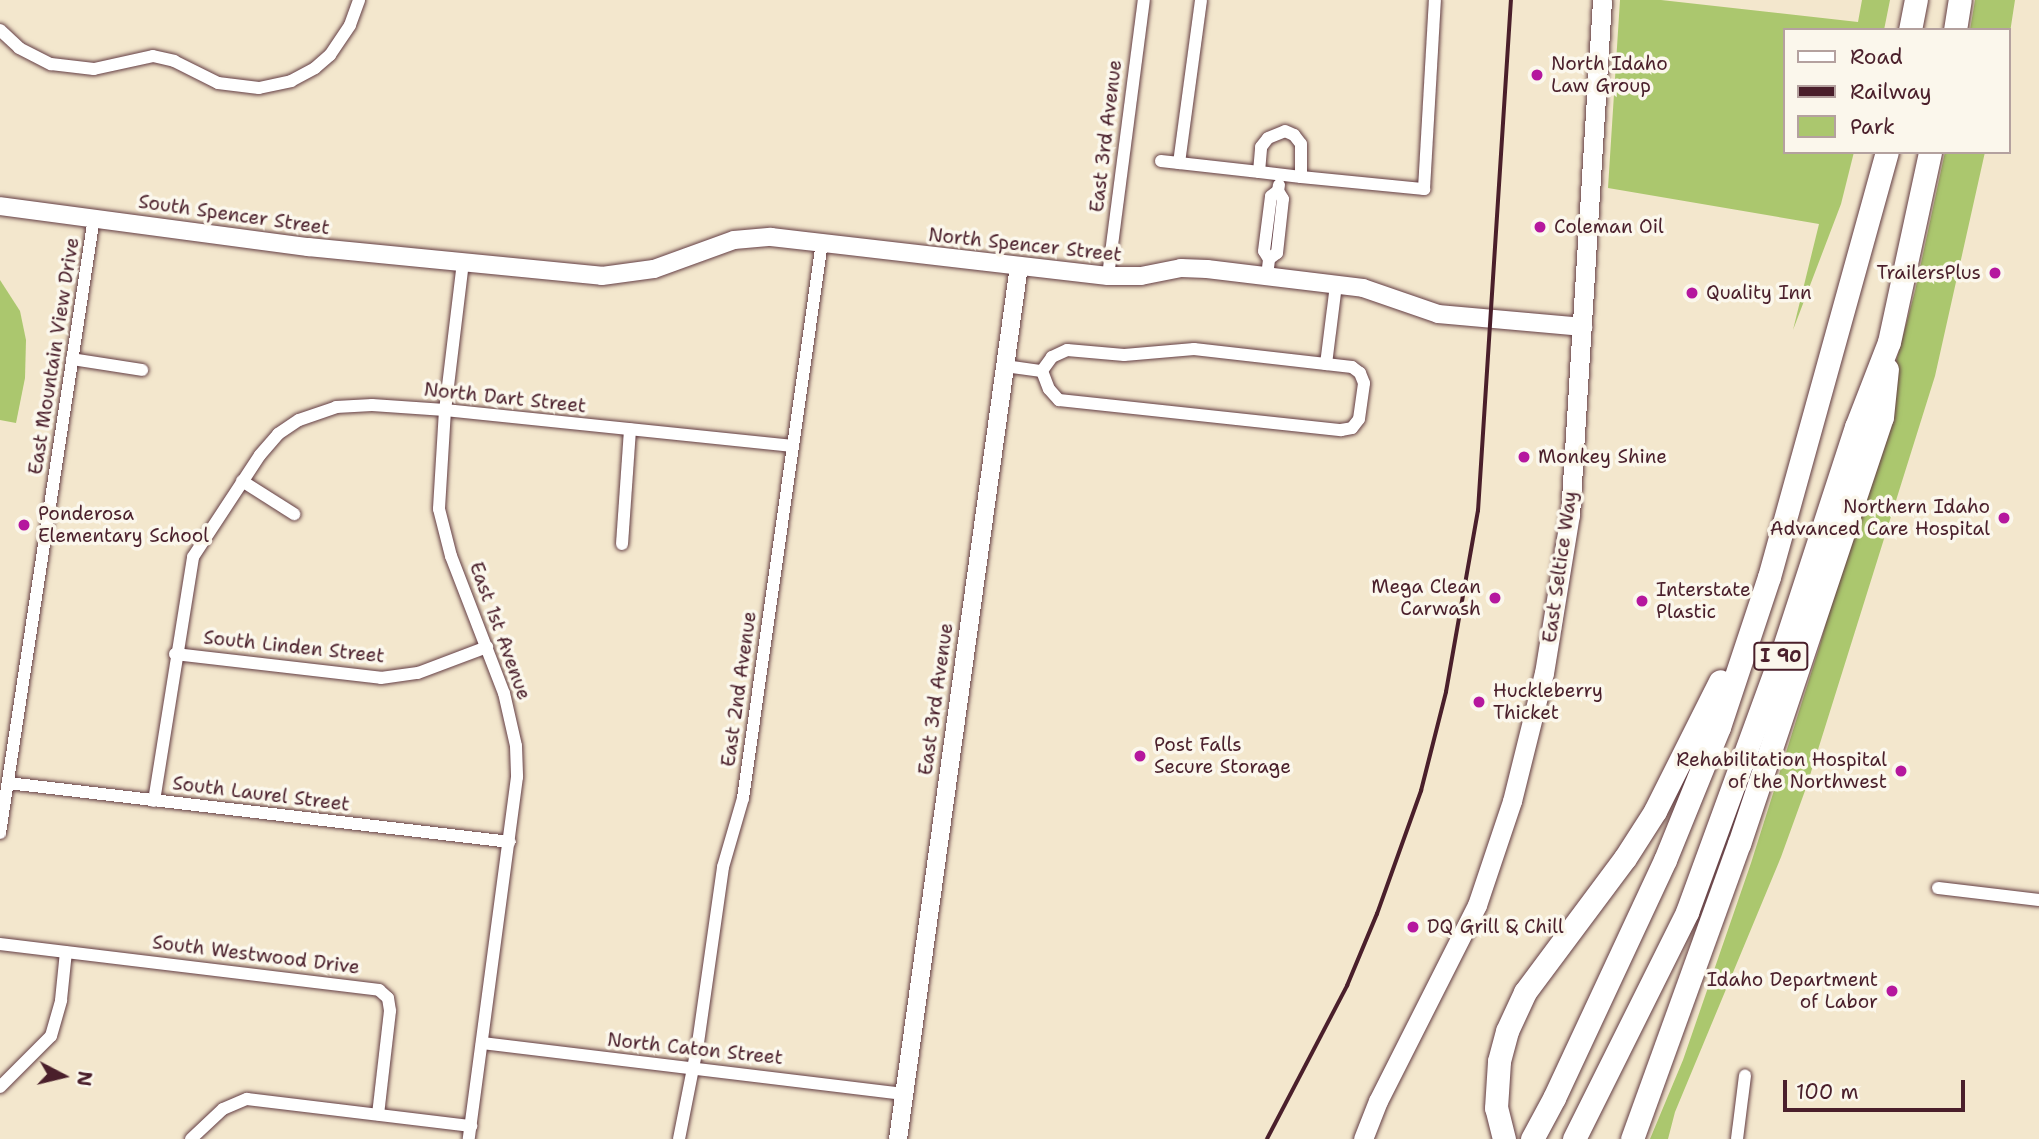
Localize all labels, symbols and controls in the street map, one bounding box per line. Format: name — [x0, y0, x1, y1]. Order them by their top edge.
legend — [1784, 28, 2011, 154]
text: Road — [1850, 43, 1903, 71]
place label: North Idaho Law Group — [1551, 53, 1668, 97]
street label: East 3rd Avenue — [1085, 58, 1127, 214]
marker: North Idaho Law Group — [1529, 67, 1545, 83]
text: Railway — [1850, 78, 1932, 106]
text: Park — [1850, 113, 1895, 141]
street label: South Spencer Street — [137, 190, 331, 240]
place label: Coleman Oil — [1554, 216, 1664, 238]
marker: Coleman Oil — [1532, 219, 1548, 235]
street label: North Spencer Street — [927, 224, 1123, 266]
street label: East Mountain View Drive — [24, 236, 84, 476]
place label: TrailersPlus — [1877, 262, 1981, 284]
marker: TrailersPlus — [1987, 265, 2003, 281]
place label: Quality Inn — [1706, 282, 1812, 304]
marker: Quality Inn — [1684, 285, 1700, 301]
street label: North Dart Street — [423, 378, 587, 418]
place label: Monkey Shine — [1538, 446, 1667, 468]
marker: Monkey Shine — [1516, 449, 1532, 465]
street label: East Seltice Way — [1538, 490, 1582, 644]
place label: Northern Idaho Advanced Care Hospital — [1770, 496, 1990, 540]
place label: Ponderosa Elementary School — [38, 503, 209, 547]
marker: Northern Idaho Advanced Care Hospital — [1996, 510, 2012, 526]
marker: Ponderosa Elementary School — [16, 517, 32, 533]
street label: East 1st Avenue — [464, 559, 536, 703]
place label: Mega Clean Carwash — [1371, 576, 1481, 620]
place label: Interstate Plastic — [1656, 579, 1751, 623]
marker: Mega Clean Carwash — [1487, 590, 1503, 606]
marker: Interstate Plastic — [1634, 593, 1650, 609]
street label: East 2nd Avenue — [717, 610, 761, 768]
street label: East 3rd Avenue — [914, 621, 958, 777]
street label: South Linden Street — [202, 626, 386, 668]
road number: I 90 — [1753, 642, 1809, 670]
place label: Huckleberry Thicket — [1493, 680, 1603, 724]
marker: Huckleberry Thicket — [1471, 694, 1487, 710]
place label: Post Falls Secure Storage — [1154, 734, 1291, 778]
marker: Post Falls Secure Storage — [1132, 748, 1148, 764]
place label: Rehabilitation Hospital of the Northwest — [1676, 749, 1887, 793]
marker: Rehabilitation Hospital of the Northwest — [1893, 763, 1909, 779]
street label: South Laurel Street — [171, 772, 351, 816]
place label: DQ Grill & Chill — [1427, 916, 1564, 938]
marker: DQ Grill & Chill — [1405, 919, 1421, 935]
street label: South Westwood Drive — [151, 931, 361, 979]
place label: Idaho Department of Labor — [1707, 969, 1878, 1013]
marker: Idaho Department of Labor — [1884, 983, 1900, 999]
street label: North Caton Street — [606, 1028, 784, 1070]
north arrow — [28, 1041, 98, 1111]
scale bar — [1787, 1066, 1969, 1110]
text: N — [71, 1070, 98, 1088]
text: 100 m — [1796, 1078, 1859, 1106]

